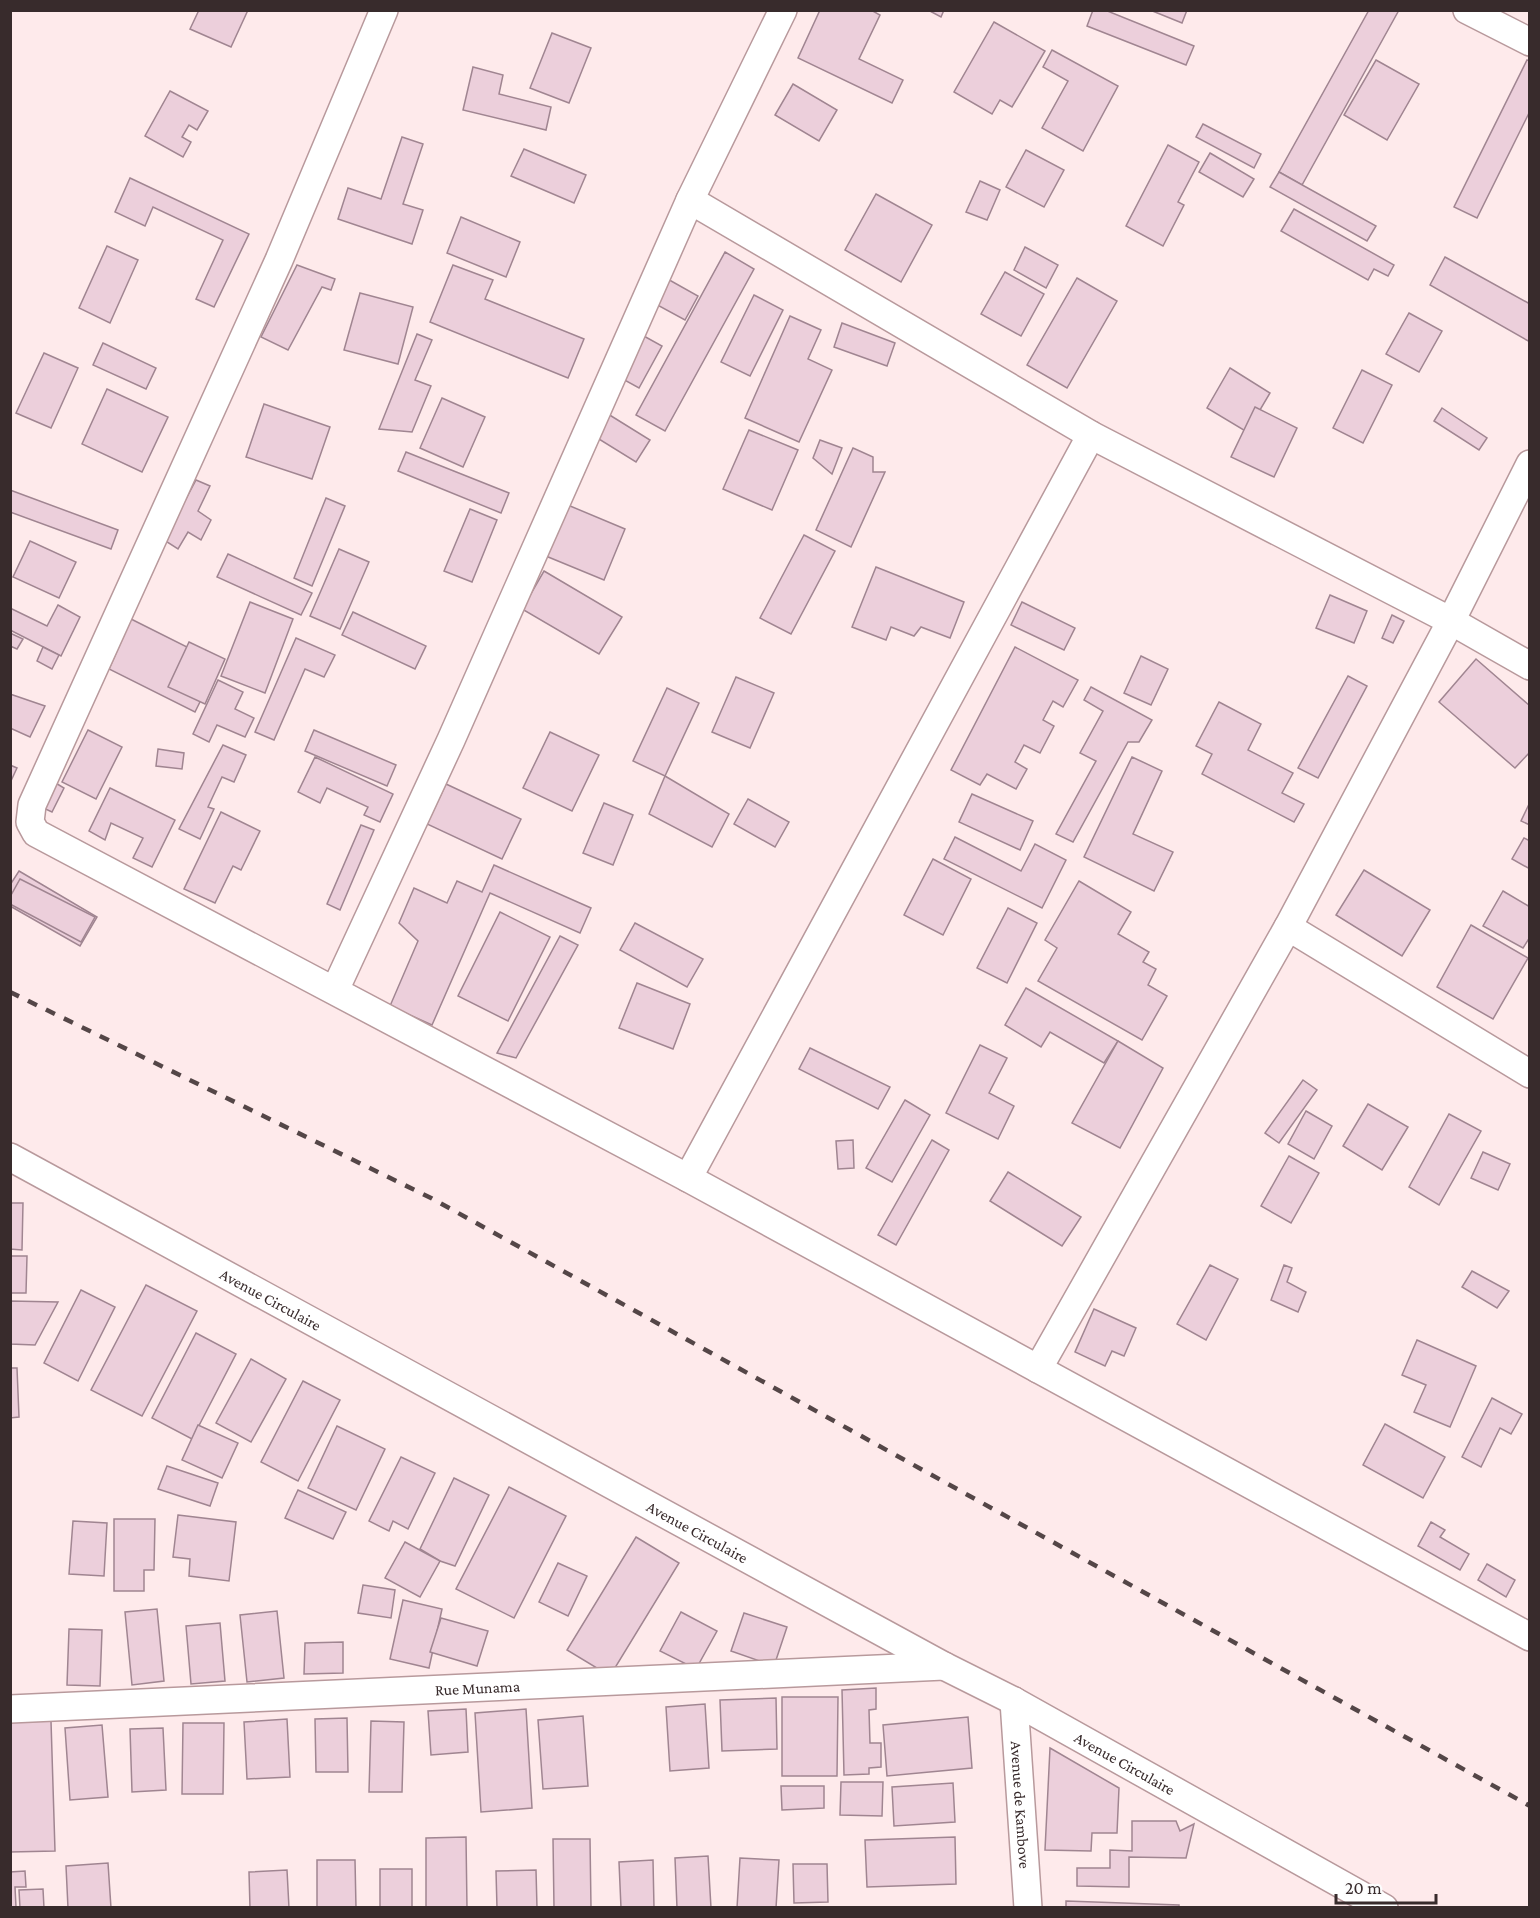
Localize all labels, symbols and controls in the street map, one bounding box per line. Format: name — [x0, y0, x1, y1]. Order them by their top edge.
street label: Avenue Circulaire — [217, 1265, 324, 1334]
street label: Avenue Circulaire — [644, 1498, 751, 1566]
street label: Rue Munama — [435, 1677, 521, 1698]
street label: Avenue Circulaire — [1071, 1729, 1178, 1798]
street label: Avenue de Kambove — [1008, 1740, 1033, 1869]
scale bar — [1336, 1867, 1436, 1905]
text: 20 m — [1345, 1878, 1382, 1898]

